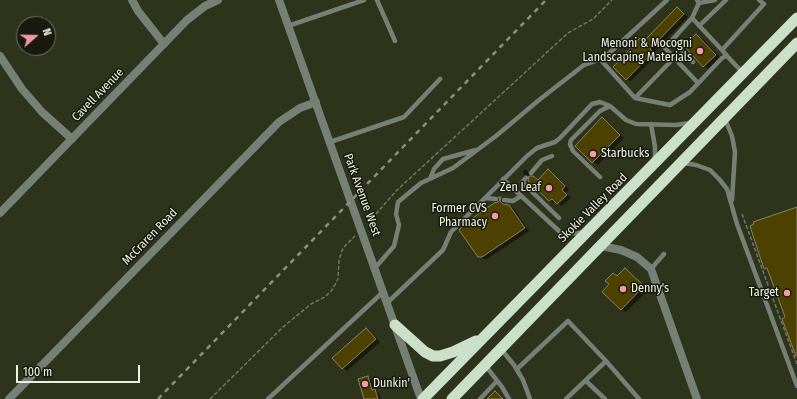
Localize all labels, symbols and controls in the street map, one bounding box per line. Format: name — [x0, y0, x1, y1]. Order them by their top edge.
north arrow — [16, 16, 56, 56]
text: N — [40, 27, 54, 37]
place label: Menoni & Mocogni Landscaping Materials — [583, 37, 692, 65]
marker: Menoni & Mocogni Landscaping Materials — [695, 46, 705, 56]
street label: Cavell Avenue — [69, 66, 127, 124]
place label: Starbucks — [601, 147, 649, 161]
marker: Starbucks — [588, 149, 598, 159]
street label: Park Avenue West — [340, 152, 384, 238]
street label: Skokie Valley Road — [555, 170, 631, 246]
place label: Zen Leaf — [500, 181, 541, 195]
marker: Zen Leaf — [544, 183, 554, 193]
place label: Former CVS Pharmacy — [432, 202, 487, 230]
street label: McCraren Road — [119, 206, 181, 268]
marker: Former CVS Pharmacy — [490, 211, 500, 221]
place label: Denny's — [631, 282, 669, 296]
marker: Denny's — [618, 284, 628, 294]
place label: Target — [749, 286, 779, 300]
marker: Target — [782, 288, 792, 298]
scale bar — [18, 357, 142, 383]
text: 100 m — [23, 365, 52, 379]
place label: Dunkin' — [373, 377, 410, 391]
marker: Dunkin' — [360, 379, 370, 389]

